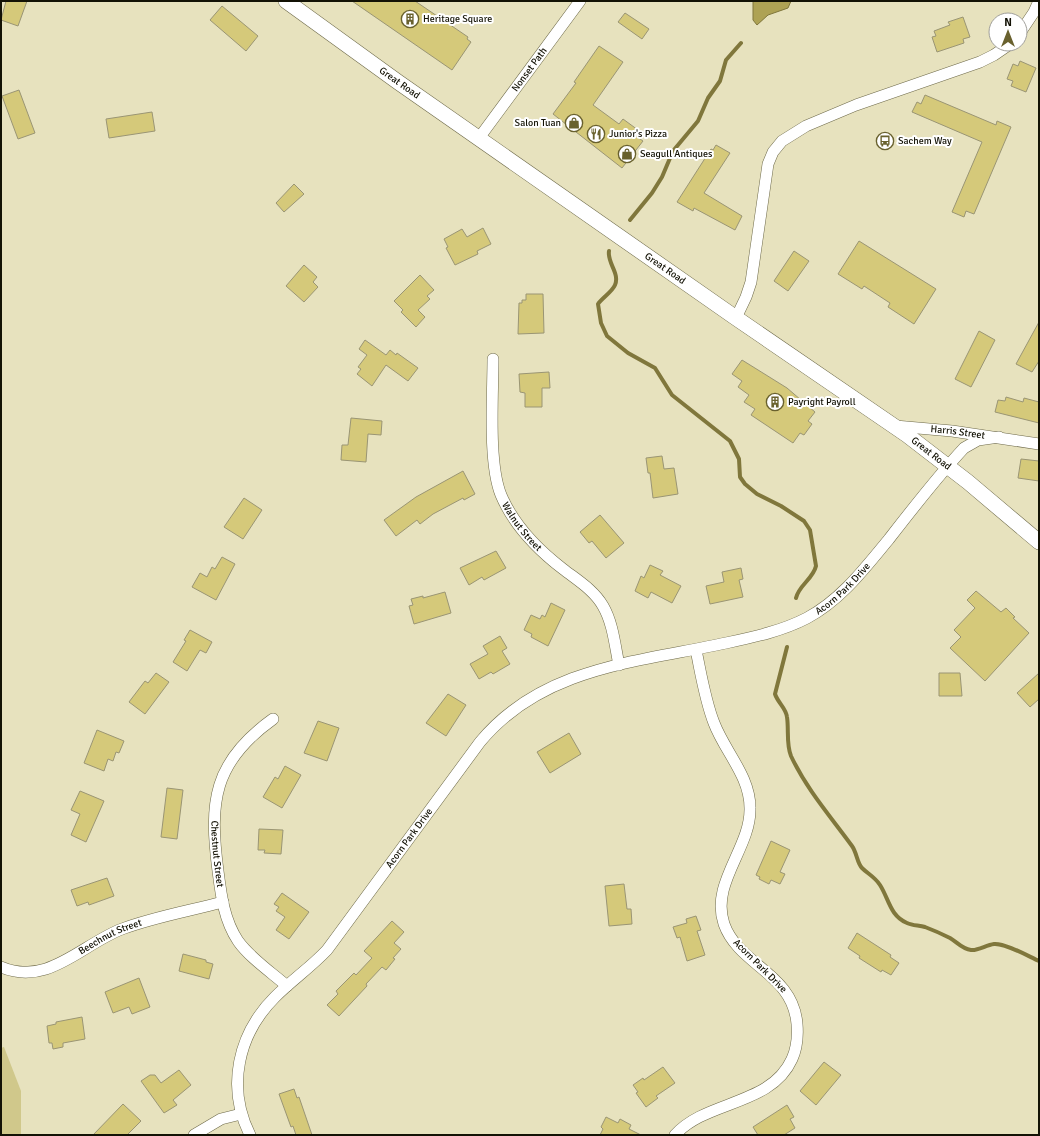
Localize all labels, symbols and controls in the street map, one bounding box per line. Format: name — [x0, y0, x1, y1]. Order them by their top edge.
building icon: Heritage Square — [400, 9, 420, 29]
north arrow — [988, 12, 1028, 52]
place label: Heritage Square — [423, 13, 492, 25]
text: N — [1004, 16, 1012, 29]
street label: Nonset Path — [509, 45, 550, 94]
street label: Great Road — [377, 64, 422, 101]
shop icon: Salon Tuan — [564, 113, 584, 133]
place label: Salon Tuan — [515, 117, 561, 129]
restaurant icon: Junior's Pizza — [586, 124, 606, 144]
place label: Junior's Pizza — [609, 128, 667, 140]
bus stop icon: Sachem Way — [875, 131, 895, 151]
place label: Sachem Way — [898, 135, 952, 147]
shop icon: Seagull Antiques — [617, 144, 637, 164]
place label: Seagull Antiques — [640, 148, 713, 160]
street label: Great Road — [642, 250, 688, 287]
building icon: Payright Payroll — [765, 392, 785, 412]
place label: Payright Payroll — [788, 396, 856, 408]
street label: Harris Street — [930, 423, 986, 442]
street label: Great Road — [909, 434, 953, 473]
street label: Walnut Street — [499, 500, 545, 554]
street label: Acorn Park Drive — [813, 560, 873, 618]
street label: Acorn Park Drive — [383, 806, 435, 870]
street label: Chestnut Street — [208, 820, 226, 889]
street label: Beechnut Street — [76, 917, 144, 957]
street label: Acorn Park Drive — [731, 937, 789, 995]

